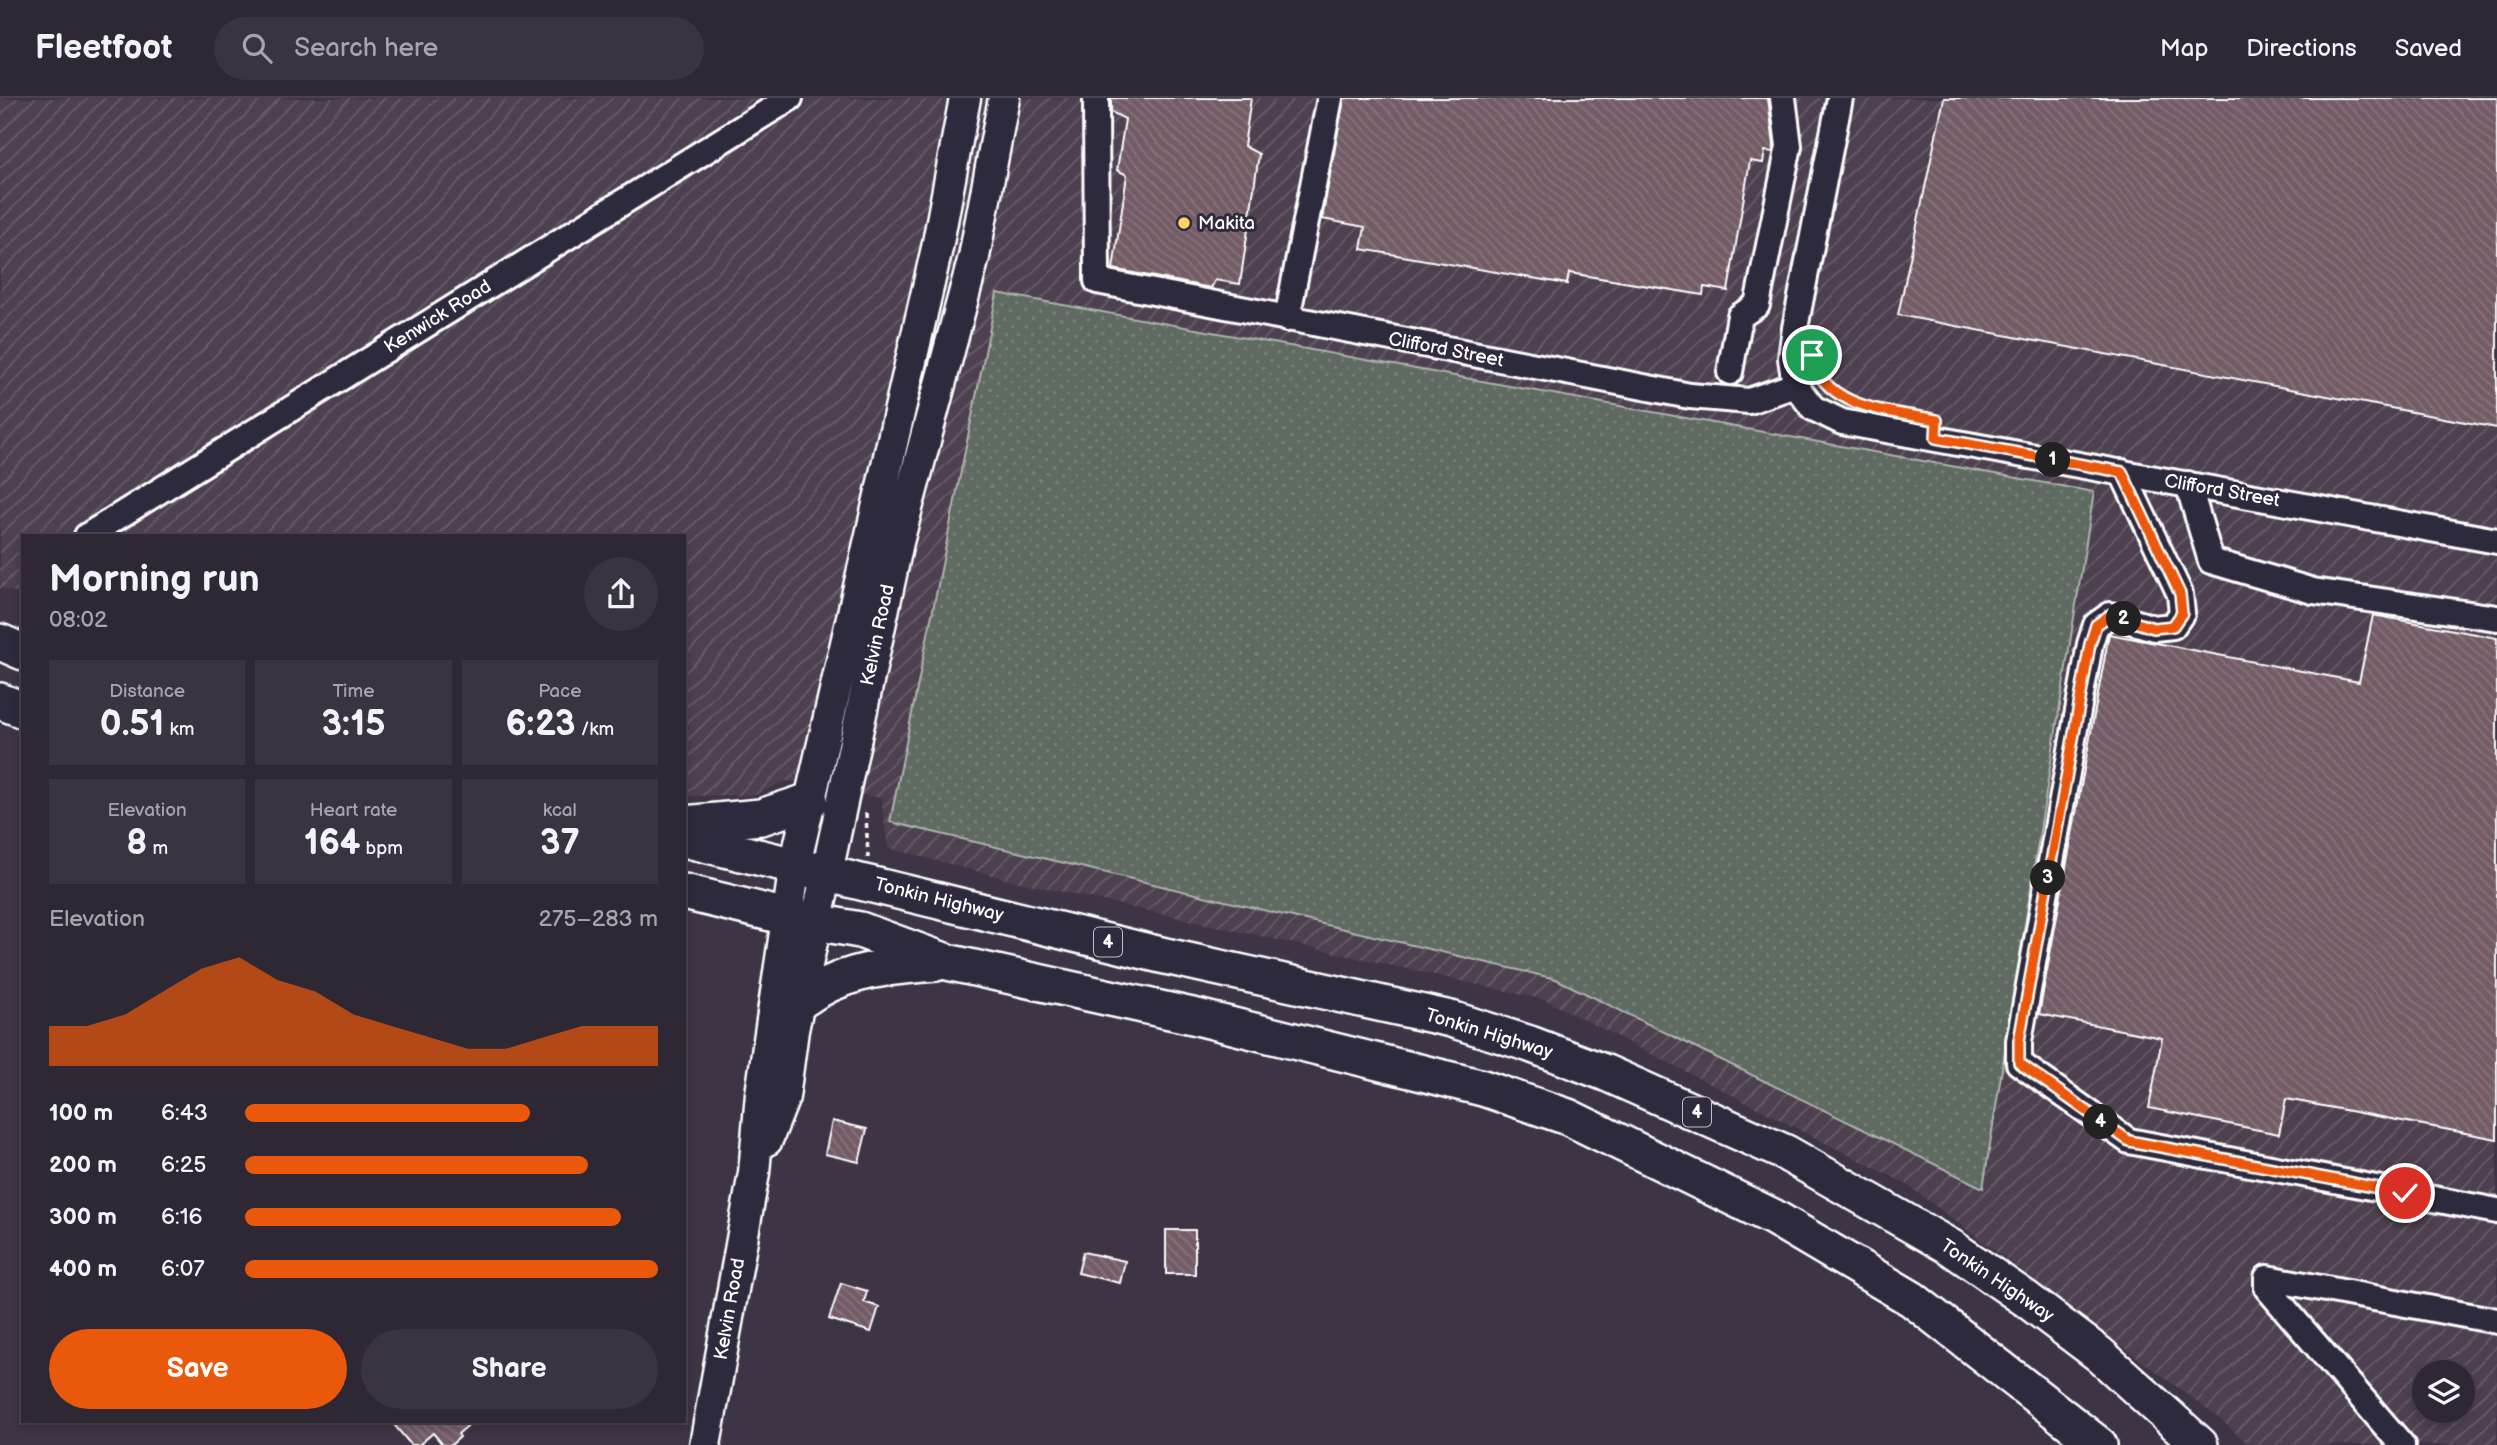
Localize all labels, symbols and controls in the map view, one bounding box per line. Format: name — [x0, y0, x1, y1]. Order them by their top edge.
search box — [214, 17, 704, 80]
text: Fleetfoot — [35, 28, 172, 68]
icon: search — [238, 29, 276, 67]
text: Search here — [294, 33, 438, 64]
text: Map — [2160, 34, 2208, 63]
text: Directions — [2246, 34, 2357, 63]
text: Saved — [2395, 34, 2462, 63]
place label: Makita — [1198, 212, 1255, 235]
marker: Makita — [1176, 215, 1192, 231]
street label: Kenwick Road — [380, 275, 496, 359]
pin — [1782, 325, 1842, 385]
street label: Clifford Street — [1386, 328, 1506, 372]
icon: arrive — [1793, 336, 1831, 374]
pin: 1 — [2036, 442, 2070, 478]
text: 1 — [2049, 448, 2057, 471]
street label: Clifford Street — [2162, 470, 2282, 513]
text: Morning run — [49, 557, 260, 602]
button: share — [584, 557, 658, 631]
street label: Kelvin Road — [856, 582, 900, 688]
pin: 2 — [2106, 602, 2142, 636]
text: 08:02 — [49, 606, 108, 634]
text: 2 — [2118, 607, 2129, 630]
text: Distance — [109, 680, 185, 703]
text: Time — [332, 680, 375, 703]
text: Pace — [538, 680, 581, 703]
text: 0.51 — [100, 703, 164, 746]
text: 3:15 — [322, 703, 385, 746]
text: 6:23 — [505, 703, 576, 746]
text: km — [164, 718, 194, 741]
text: /km — [576, 718, 614, 741]
text: Elevation — [108, 799, 187, 822]
text: Heart rate — [310, 799, 397, 822]
text: kcal — [543, 799, 577, 822]
text: 8 — [126, 822, 147, 865]
text: 164 — [304, 822, 360, 865]
text: 37 — [540, 822, 580, 865]
text: m — [147, 837, 168, 860]
text: bpm — [360, 837, 403, 860]
pin: 3 — [2030, 860, 2066, 896]
text: 3 — [2042, 866, 2053, 889]
street label: Tonkin Highway — [872, 873, 1006, 927]
text: Elevation — [49, 905, 145, 933]
text: 275–283 m — [538, 905, 658, 933]
road number: 4 — [1094, 928, 1122, 956]
street label: Tonkin Highway — [1422, 1004, 1556, 1064]
road number: 4 — [1683, 1098, 1711, 1126]
text: 100 m — [49, 1099, 113, 1127]
text: 6:43 — [161, 1099, 208, 1127]
pin: 4 — [2084, 1104, 2118, 1140]
text: 4 — [2095, 1110, 2106, 1133]
text: 200 m — [49, 1151, 117, 1179]
text: 6:25 — [161, 1151, 206, 1179]
pin — [2375, 1163, 2435, 1223]
icon: check — [2386, 1174, 2424, 1212]
text: 300 m — [49, 1203, 117, 1231]
text: 6:16 — [161, 1203, 203, 1231]
street label: Tonkin Highway — [1936, 1235, 2059, 1328]
text: 400 m — [49, 1255, 117, 1283]
text: 6:07 — [161, 1255, 205, 1283]
street label: Kelvin Road — [710, 1256, 750, 1362]
button: Save — [49, 1329, 347, 1409]
button: Share — [361, 1329, 658, 1409]
map controls — [2412, 1360, 2475, 1423]
button: layers — [2412, 1360, 2475, 1423]

